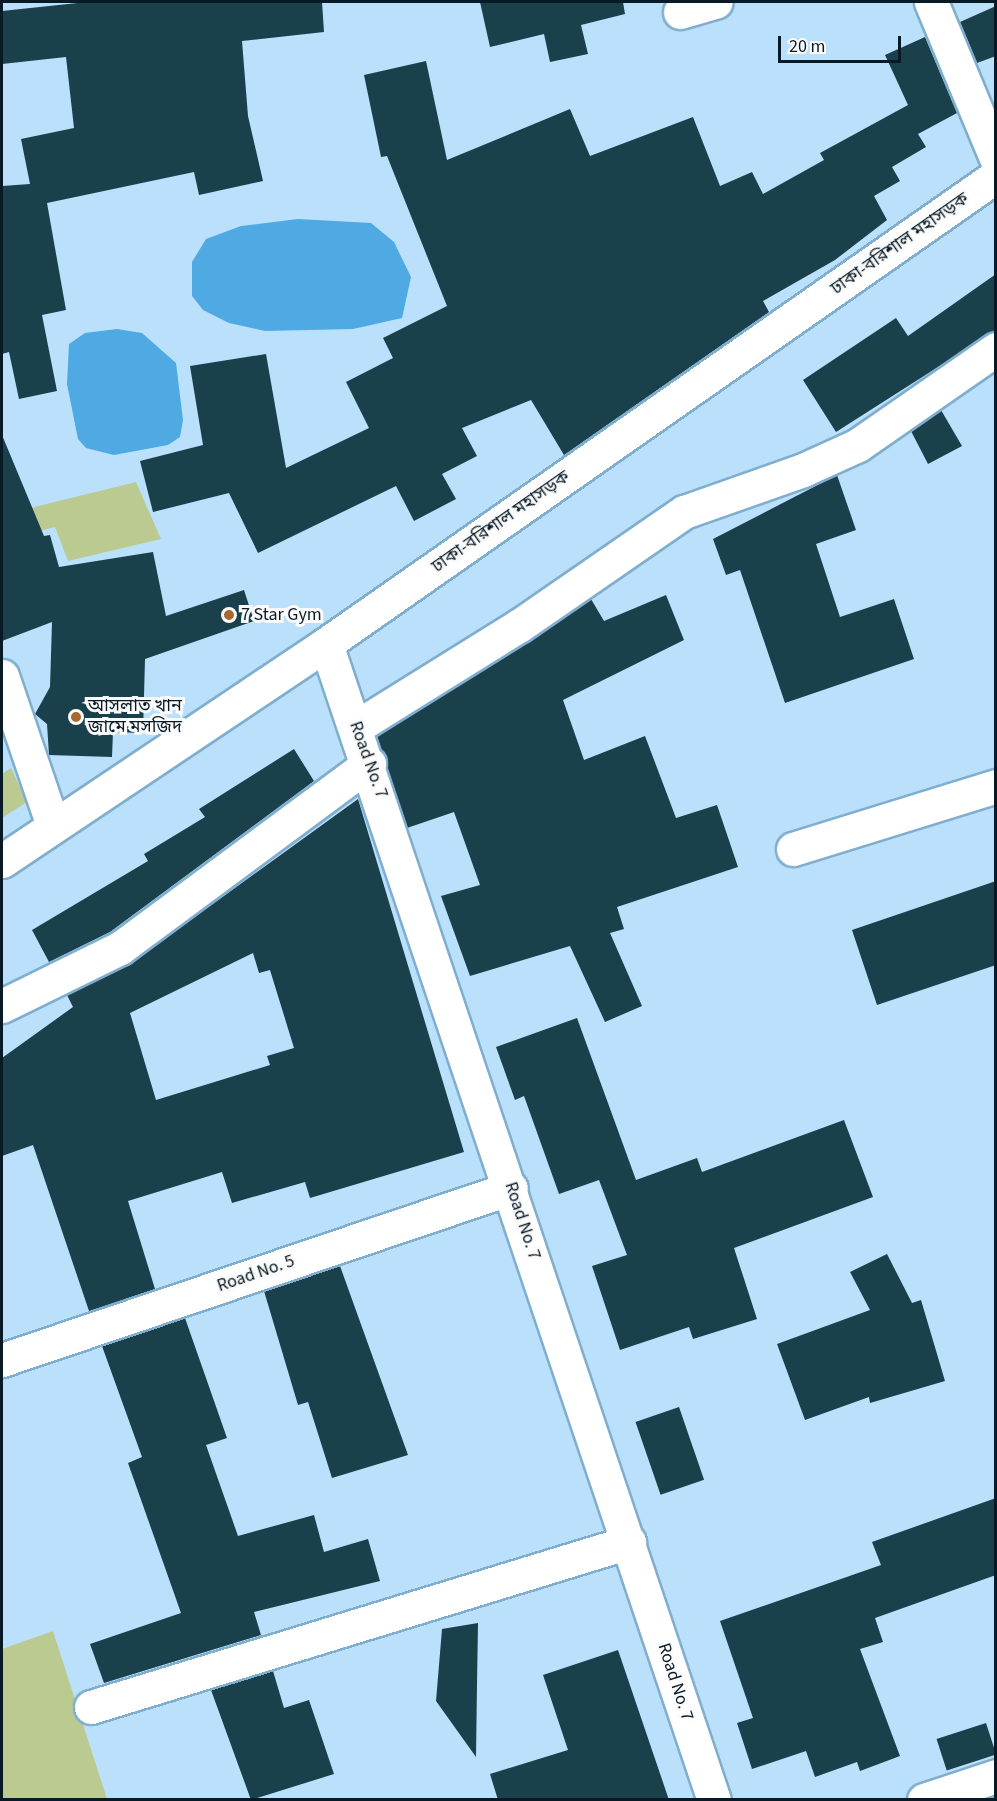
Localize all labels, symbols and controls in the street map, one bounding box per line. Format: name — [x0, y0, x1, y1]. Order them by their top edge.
scale bar — [781, 24, 904, 62]
text: 20 m — [789, 34, 825, 59]
street label: ঢাকা-বরিশাল মহাসড়ক — [827, 188, 973, 300]
street label: ঢাকা-বরিশাল মহাসড়ক — [428, 466, 574, 578]
place label: 7 Star Gym — [241, 604, 322, 626]
marker: 7 Star Gym — [222, 608, 236, 622]
place label: আসলাত খান জামে মসজিদ — [88, 696, 182, 738]
marker: আসলাত খান জামে মসজিদ — [69, 710, 83, 724]
street label: Road No. 7 — [344, 718, 392, 802]
street label: Road No. 7 — [499, 1179, 545, 1263]
street label: Road No. 5 — [214, 1251, 298, 1297]
street label: Road No. 7 — [652, 1640, 698, 1724]

